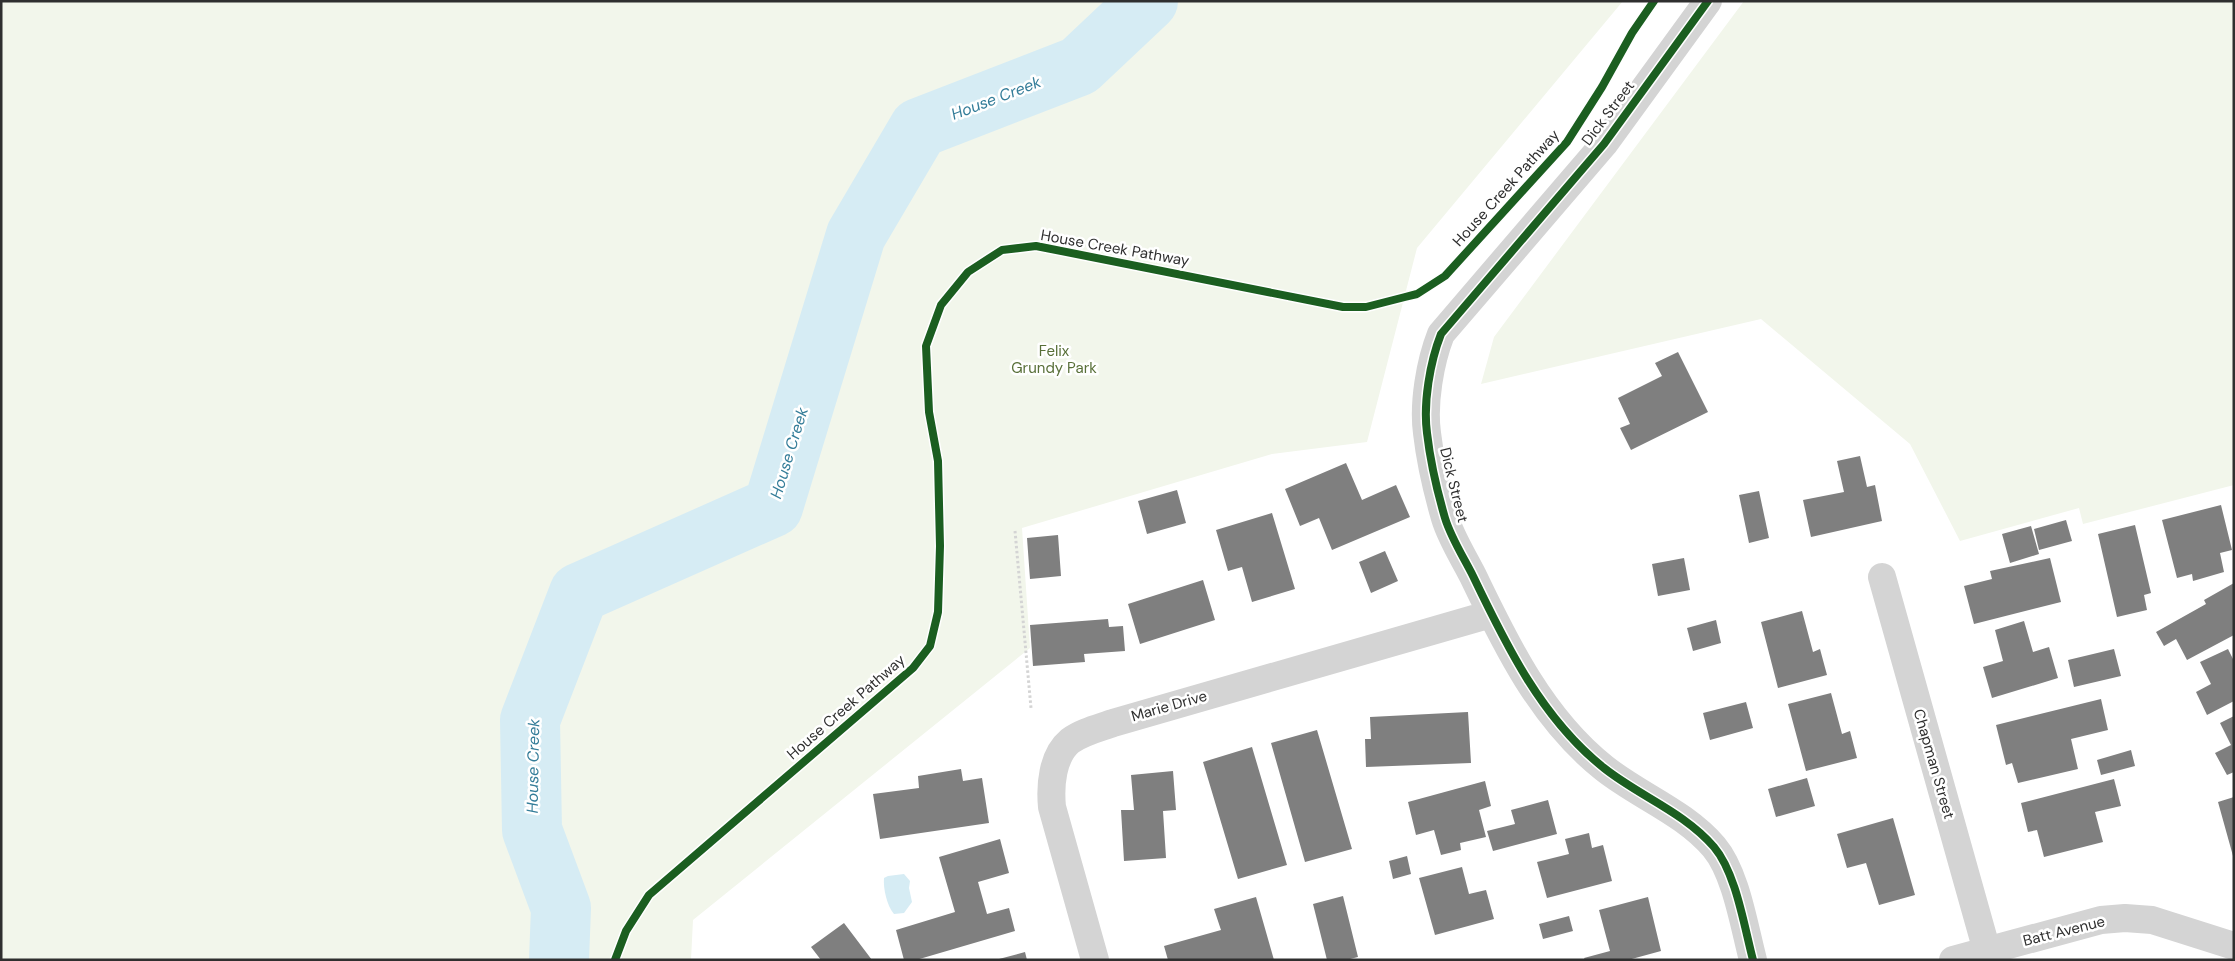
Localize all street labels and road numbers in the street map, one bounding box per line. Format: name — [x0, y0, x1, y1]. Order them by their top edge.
street label: Dick Street — [1577, 76, 1639, 150]
street label: House Creek Pathway — [1448, 125, 1564, 251]
street label: House Creek Pathway — [1039, 225, 1192, 271]
street label: Dick Street — [1435, 445, 1473, 525]
street label: House Creek Pathway — [783, 650, 910, 764]
street label: Marie Drive — [1129, 686, 1209, 726]
street label: Chapman Street — [1909, 707, 1959, 821]
street label: Batt Avenue — [2021, 911, 2107, 951]

